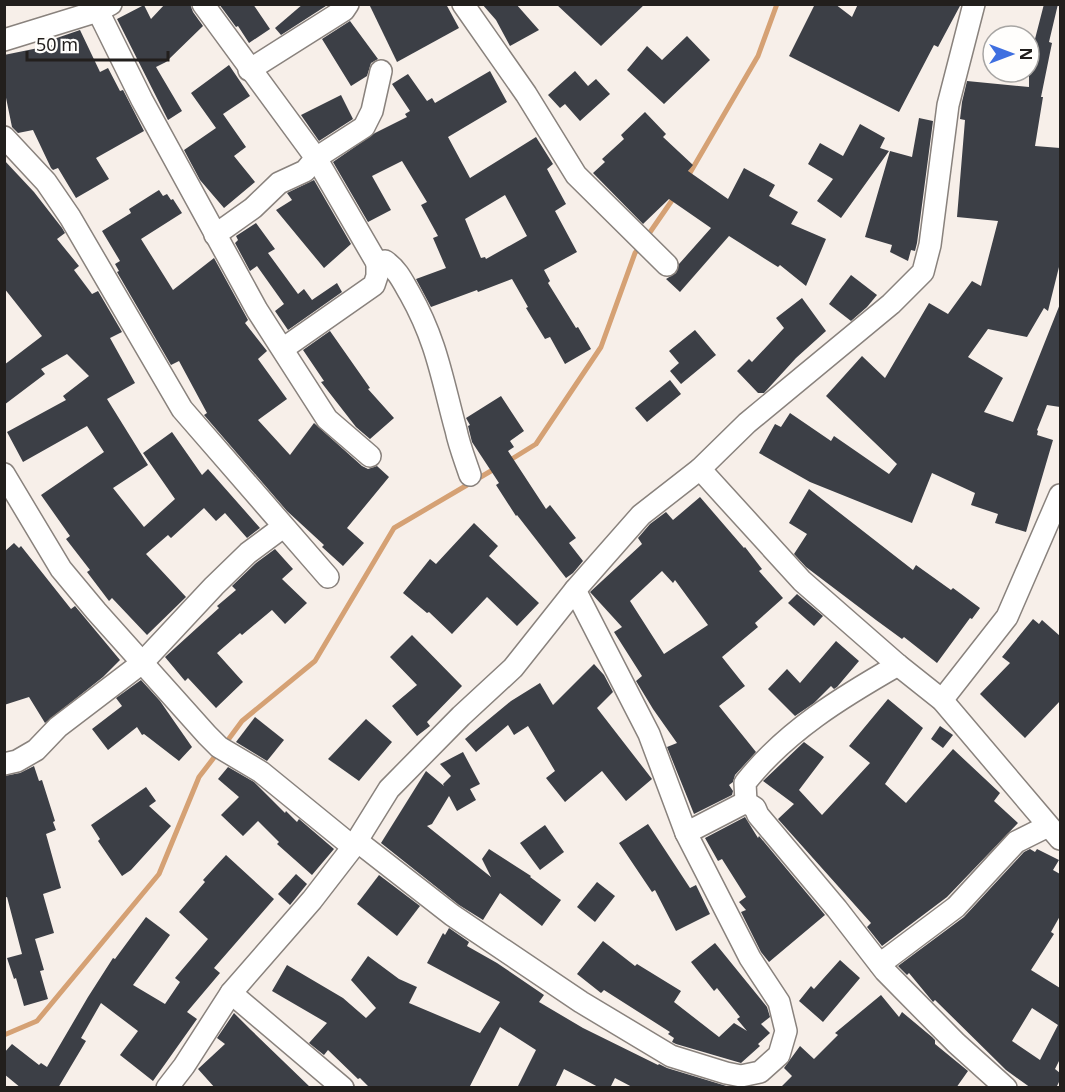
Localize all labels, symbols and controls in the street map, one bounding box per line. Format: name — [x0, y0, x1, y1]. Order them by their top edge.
scale bar — [27, 24, 168, 62]
north arrow — [981, 24, 1041, 84]
text: 50 m — [36, 32, 78, 56]
text: N — [1015, 47, 1037, 61]

